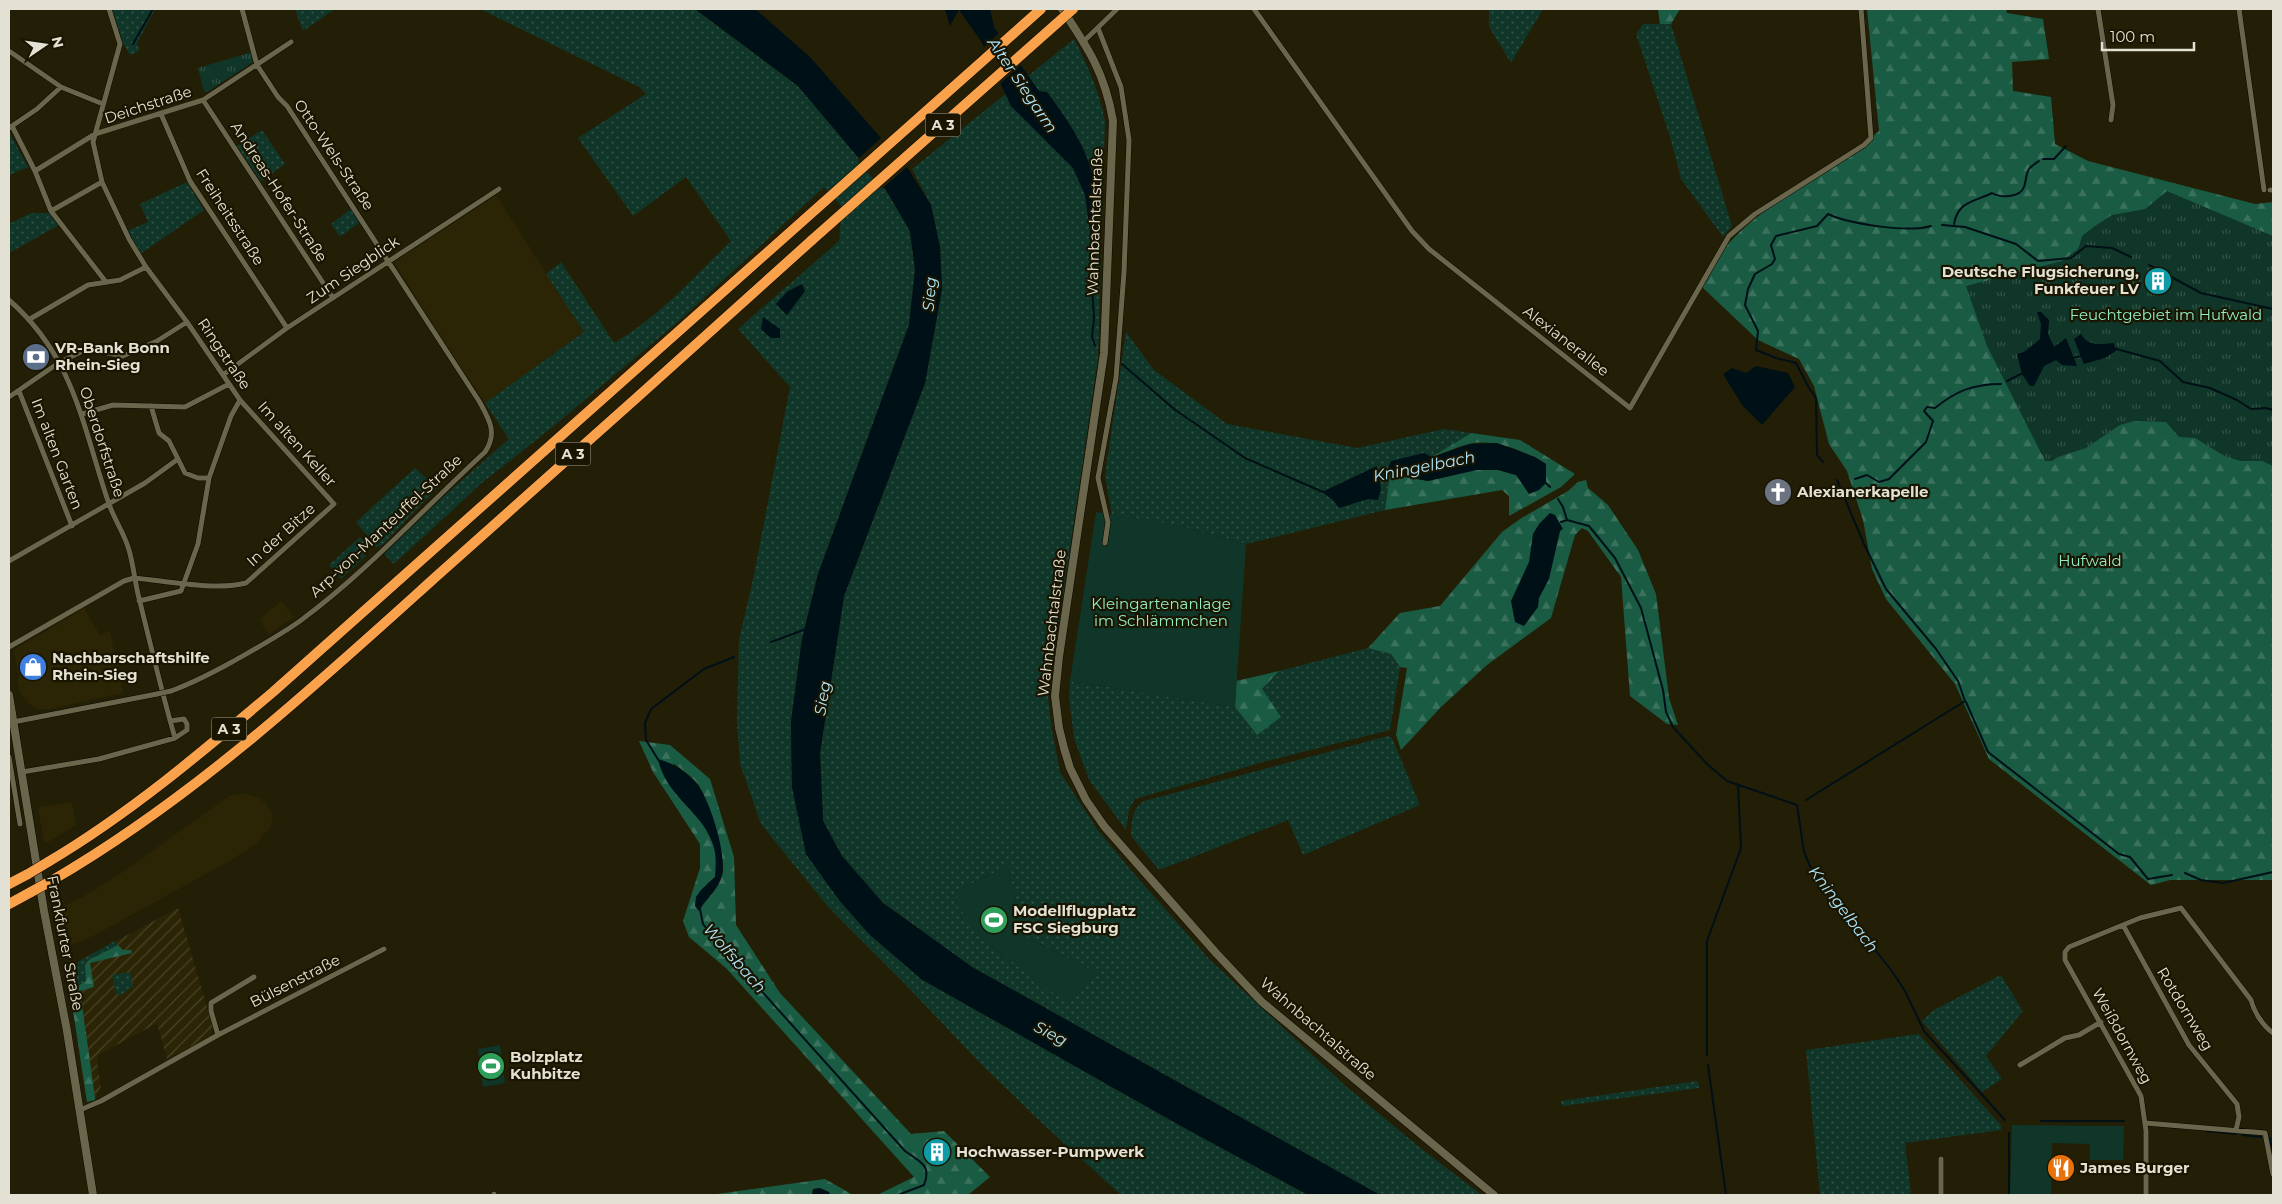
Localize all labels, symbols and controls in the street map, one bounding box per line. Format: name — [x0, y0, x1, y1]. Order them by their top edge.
north arrow — [20, 20, 70, 70]
scale bar — [2102, 20, 2194, 52]
text: 100 m — [2110, 27, 2155, 46]
water label: Alter Siegarm — [983, 33, 1062, 137]
text: N — [48, 35, 68, 50]
street label: Deichstraße — [102, 81, 194, 128]
street label: Otto-Wels-Straße — [290, 96, 379, 214]
road number: A 3 — [926, 114, 960, 136]
street label: Andreas-Hofer-Straße — [227, 118, 332, 265]
street label: Wahnbachtalstraße — [1082, 148, 1107, 296]
street label: Freiheitsstraße — [192, 165, 269, 269]
street label: Zum Siegblick — [303, 232, 403, 308]
place label: Deutsche Flugsicherung, Funkfeuer LV — [1942, 262, 2140, 298]
building icon: Deutsche Flugsicherung, Funkfeuer LV — [2143, 266, 2173, 296]
water label: Sieg — [919, 276, 940, 312]
street label: Alexianerallee — [1519, 301, 1613, 380]
park label: Feuchtgebiet im Hufwald — [2070, 305, 2262, 324]
street label: Ringstraße — [194, 314, 255, 393]
place label: VR-Bank Bonn Rhein-Sieg — [54, 338, 170, 374]
bank icon: VR-Bank Bonn Rhein-Sieg — [21, 342, 51, 372]
street label: Oberdorfstraße — [76, 384, 129, 499]
street label: Im alten Garten — [27, 395, 87, 512]
street label: Im alten Keller — [254, 397, 341, 490]
road number: A 3 — [556, 442, 590, 466]
water label: Kningelbach — [1371, 447, 1477, 486]
street label: Arp-von-Manteuffel-Straße — [306, 450, 466, 601]
church icon: Alexianerkapelle — [1763, 477, 1793, 507]
place label: Alexianerkapelle — [1796, 482, 1928, 501]
street label: In der Bitze — [242, 499, 319, 570]
street label: Wahnbachtalstraße — [1033, 548, 1070, 697]
park label: Hufwald — [2058, 551, 2122, 570]
park label: Kleingartenanlage im Schlämmchen — [1091, 594, 1231, 630]
place label: Nachbarschaftshilfe Rhein-Sieg — [52, 648, 210, 684]
shop icon: Nachbarschaftshilfe Rhein-Sieg — [18, 652, 48, 682]
water label: Sieg — [810, 679, 835, 717]
road number: A 3 — [212, 718, 246, 741]
water label: Kningelbach — [1805, 862, 1882, 956]
street label: Frankfurter Straße — [43, 874, 88, 1012]
place label: Modellflugplatz FSC Siegburg — [1013, 901, 1136, 937]
sports icon: Modellflugplatz FSC Siegburg — [979, 905, 1009, 935]
water label: Wolfsbach — [699, 920, 770, 997]
street label: Bülsenstraße — [246, 950, 343, 1011]
street label: Rotdornweg — [2153, 964, 2218, 1054]
street label: Wahnbachtalstraße — [1256, 973, 1380, 1084]
street label: Weißdornweg — [2088, 984, 2157, 1087]
water label: Sieg — [1031, 1017, 1071, 1050]
place label: Bolzplatz Kuhbitze — [510, 1047, 583, 1083]
sports icon: Bolzplatz Kuhbitze — [476, 1051, 506, 1081]
building icon: Hochwasser-Pumpwerk — [922, 1137, 952, 1167]
place label: Hochwasser-Pumpwerk — [956, 1142, 1144, 1161]
restaurant icon: James Burger — [2046, 1153, 2076, 1183]
place label: James Burger — [2079, 1158, 2190, 1177]

